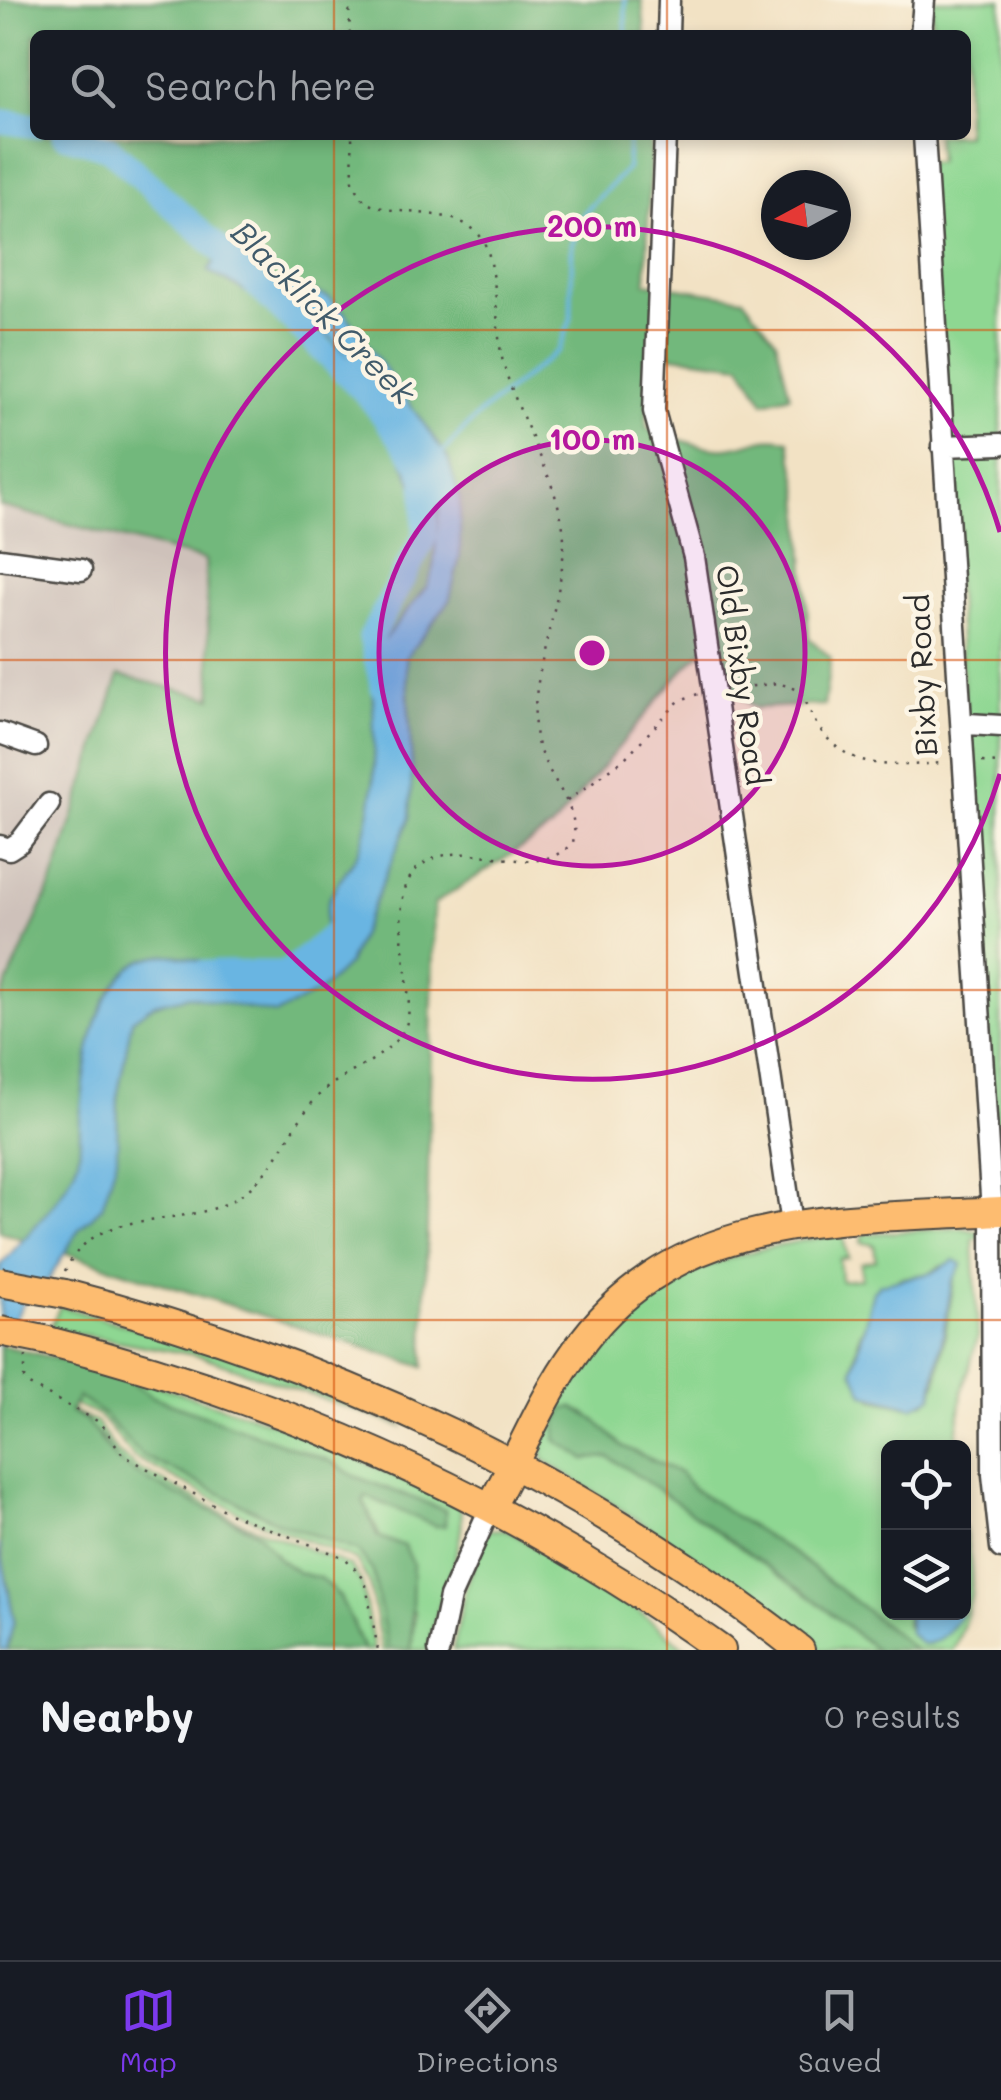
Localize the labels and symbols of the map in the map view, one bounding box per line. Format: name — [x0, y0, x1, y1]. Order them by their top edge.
north arrow — [761, 170, 851, 260]
text: 200 m — [547, 205, 637, 245]
water label: Blacklick Creek — [224, 211, 426, 413]
text: 100 m — [549, 418, 635, 458]
street label: Old Bixby Road — [708, 562, 778, 787]
street label: Bixby Road — [897, 593, 945, 757]
centre of rings — [574, 635, 610, 671]

